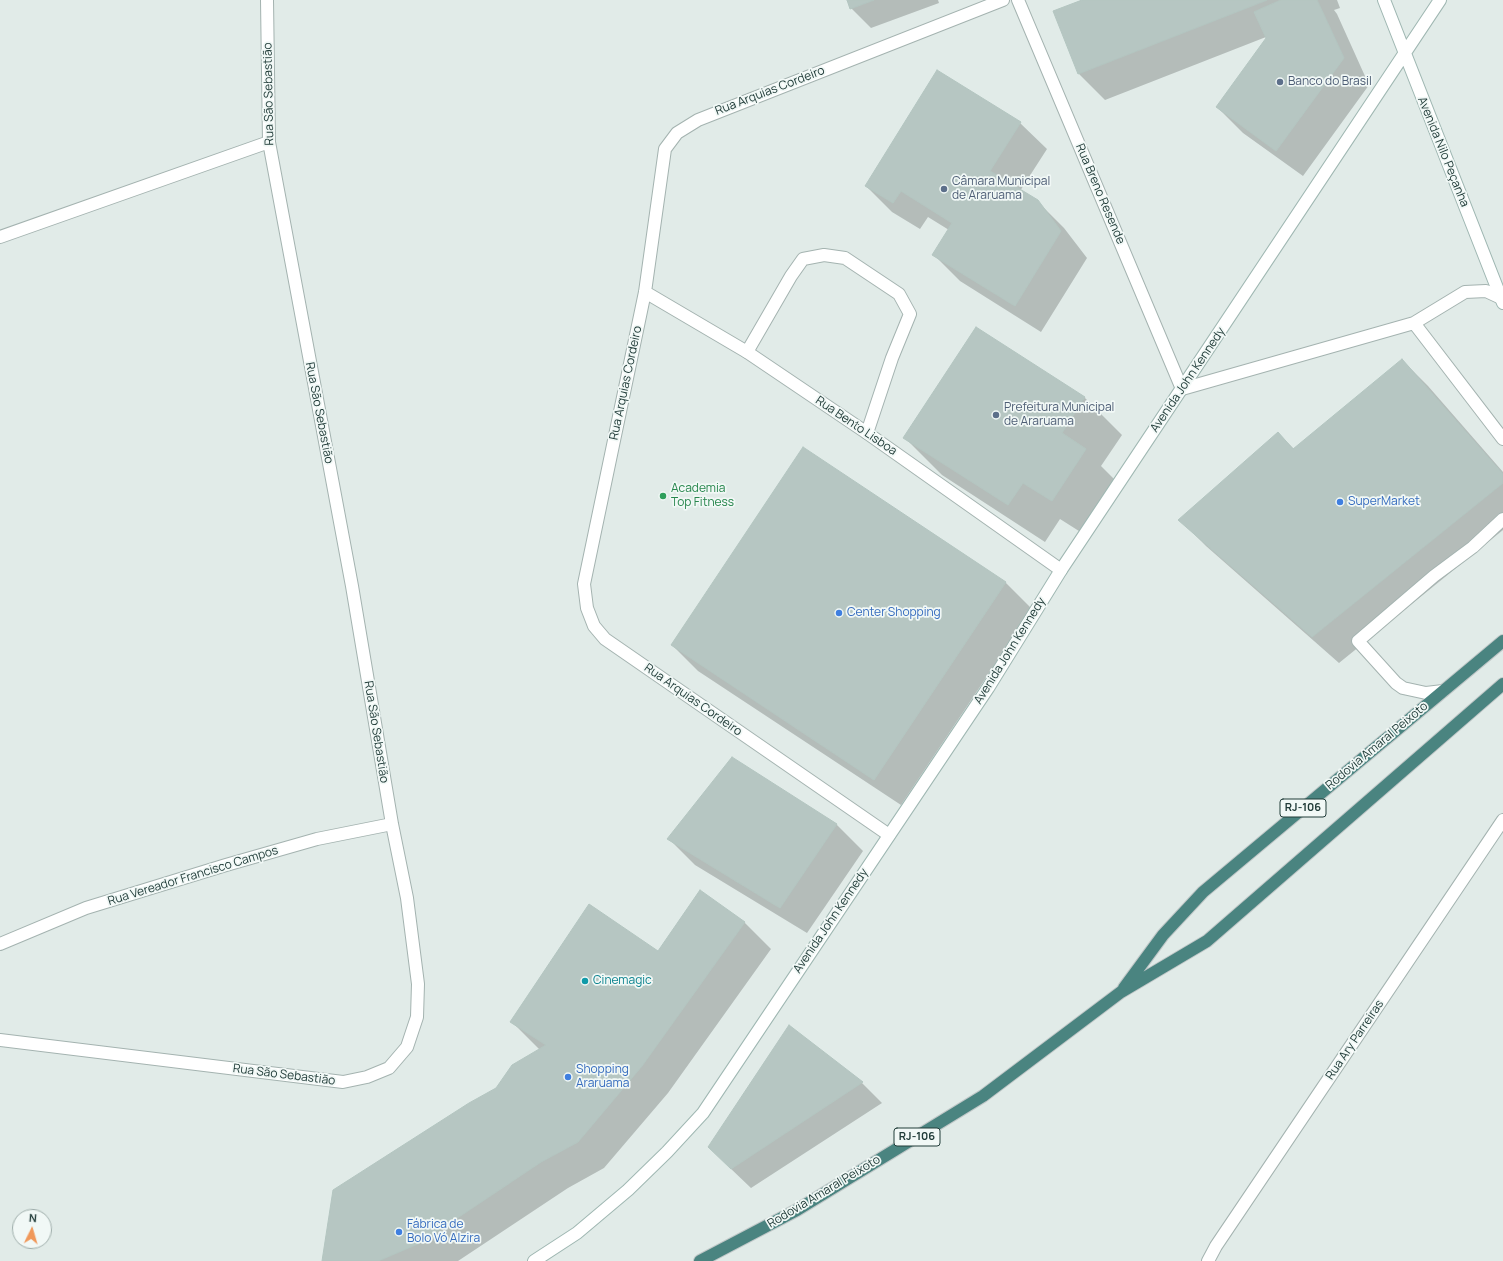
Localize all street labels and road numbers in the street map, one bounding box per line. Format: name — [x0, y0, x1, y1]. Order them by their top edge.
street label: Rua São Sebastião — [261, 42, 277, 146]
street label: Rua Arquias Cordeiro — [713, 63, 827, 119]
street label: Avenida Nilo Peçanha — [1414, 95, 1472, 209]
street label: Rua Breno Resende — [1072, 142, 1128, 246]
street label: Rua Arquias Cordeiro — [607, 325, 645, 441]
street label: Avenida John Kennedy — [1148, 325, 1228, 435]
street label: Rua São Sebastião — [302, 361, 336, 465]
street label: Rua Bento Lisboa — [812, 393, 900, 459]
street label: Avenida John Kennedy — [971, 595, 1049, 707]
street label: Rua Arquias Cordeiro — [641, 661, 745, 739]
street label: Rua São Sebastião — [361, 680, 391, 784]
street label: Rodovia Amaral Peixoto — [1323, 699, 1431, 793]
road number: RJ-106 — [1280, 799, 1326, 817]
street label: Rua Vereador Francisco Campos — [106, 843, 280, 909]
street label: Avenida John Kennedy — [791, 866, 871, 976]
street label: Rua Ary Parreiras — [1323, 997, 1387, 1083]
street label: Rua São Sebastião — [232, 1062, 336, 1088]
road number: RJ-106 — [894, 1128, 940, 1146]
street label: Rodovia Amaral Peixoto — [765, 1153, 883, 1231]

